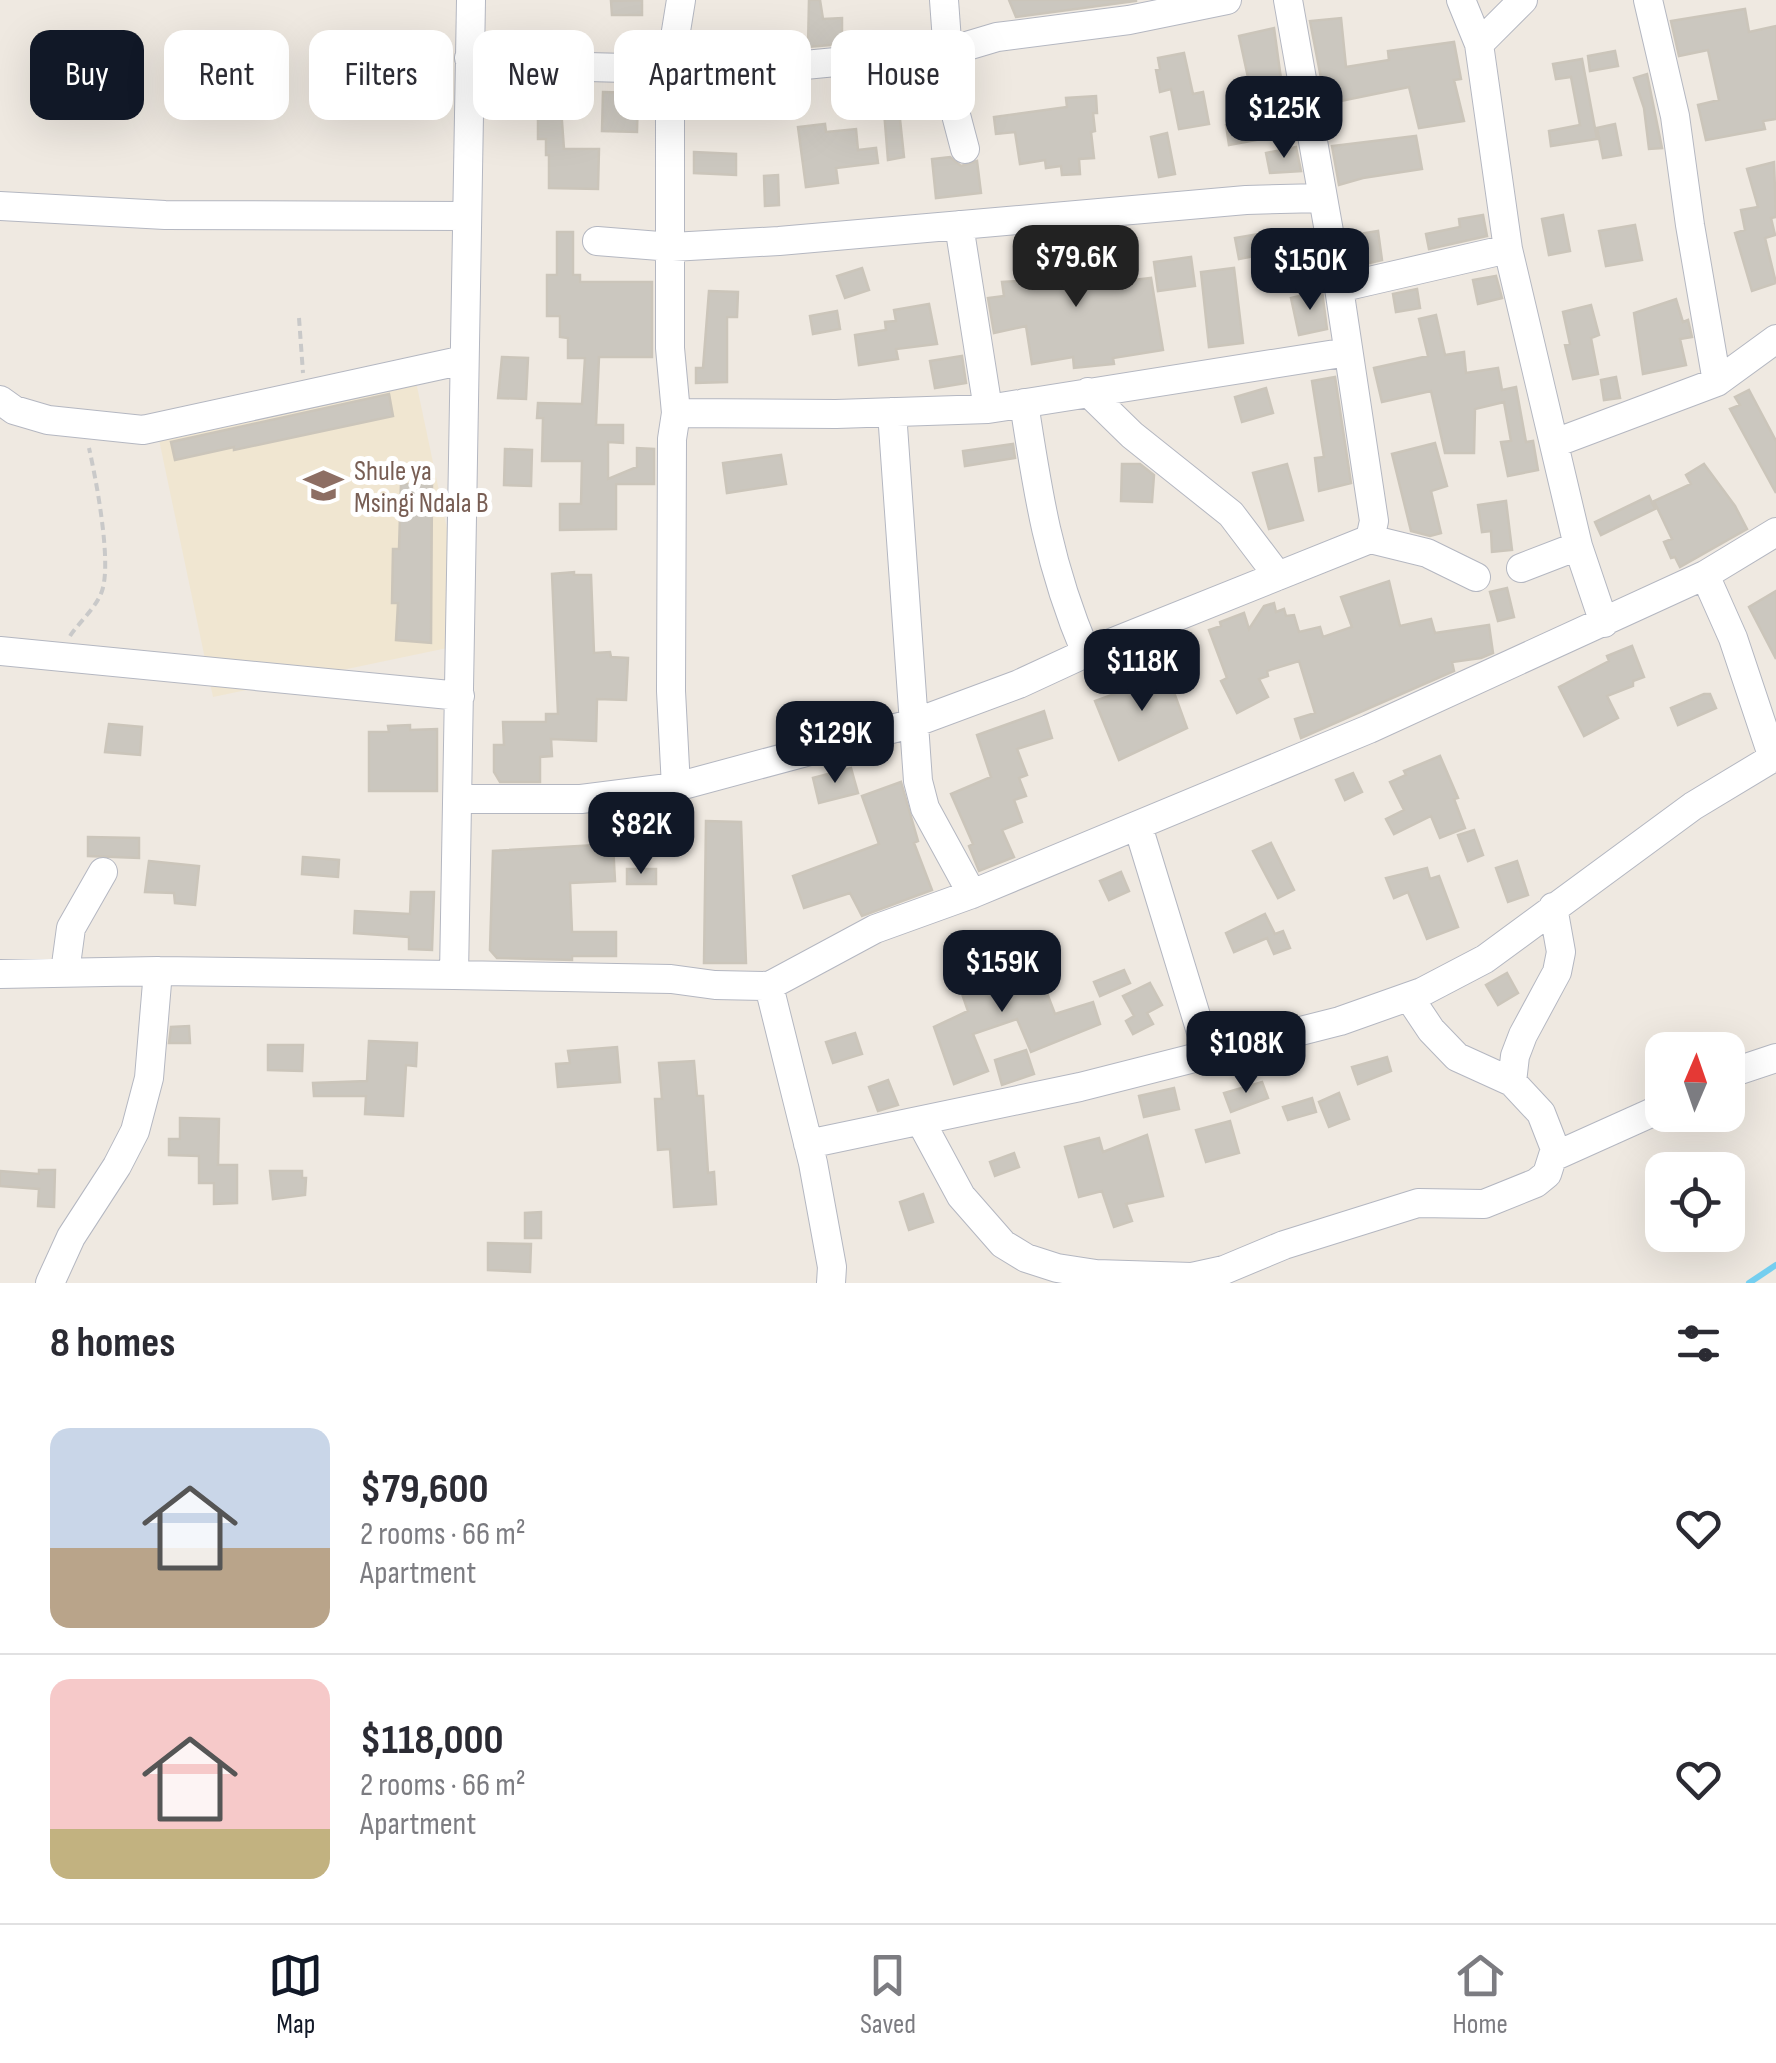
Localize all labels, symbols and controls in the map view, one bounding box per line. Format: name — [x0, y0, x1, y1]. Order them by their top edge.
chip: Buy — [30, 30, 144, 120]
chip: Rent — [164, 30, 289, 120]
chip: Filters — [309, 30, 453, 120]
chip: New — [473, 30, 594, 120]
chip: Apartment — [614, 30, 811, 120]
chip: House — [831, 30, 975, 120]
pin: $125K — [1214, 76, 1354, 161]
text: $125K — [1247, 89, 1321, 128]
pin: $79.6K — [995, 225, 1157, 310]
pin: $150K — [1240, 228, 1380, 313]
text: $79.6K — [1035, 238, 1117, 277]
text: $150K — [1273, 241, 1347, 280]
place label: Shule ya Msingi Ndala B — [354, 455, 488, 520]
school or university icon: Shule ya Msingi Ndala B — [303, 465, 345, 507]
pin: $118K — [1072, 629, 1212, 714]
text: $118K — [1106, 642, 1178, 681]
pin: $129K — [765, 701, 905, 786]
text: $129K — [798, 714, 872, 753]
pin: $82K — [582, 792, 700, 877]
text: $82K — [610, 805, 672, 844]
pin: $159K — [932, 930, 1072, 1015]
text: $159K — [965, 943, 1039, 982]
pin: $108K — [1176, 1011, 1316, 1096]
text: $108K — [1208, 1024, 1284, 1063]
north arrow — [1645, 1032, 1745, 1132]
map controls — [1645, 1032, 1745, 1252]
button: locate — [1645, 1152, 1745, 1252]
icon: filters — [1671, 1316, 1726, 1371]
text: 8 homes — [50, 1318, 175, 1369]
text: $79,600 — [360, 1464, 488, 1515]
icon: home — [130, 1468, 250, 1588]
icon: heart — [1671, 1501, 1726, 1556]
text: 2 rooms · 66 m² — [360, 1515, 526, 1554]
text: Apartment — [360, 1554, 476, 1593]
text: $118,000 — [360, 1715, 504, 1766]
icon: home — [130, 1719, 250, 1839]
icon: heart — [1671, 1752, 1726, 1807]
text: 2 rooms · 66 m² — [360, 1766, 526, 1805]
text: Apartment — [360, 1805, 476, 1844]
tab: Map — [268, 1948, 323, 2041]
tab: Saved — [860, 1948, 916, 2041]
tab: Home — [1453, 1948, 1508, 2041]

